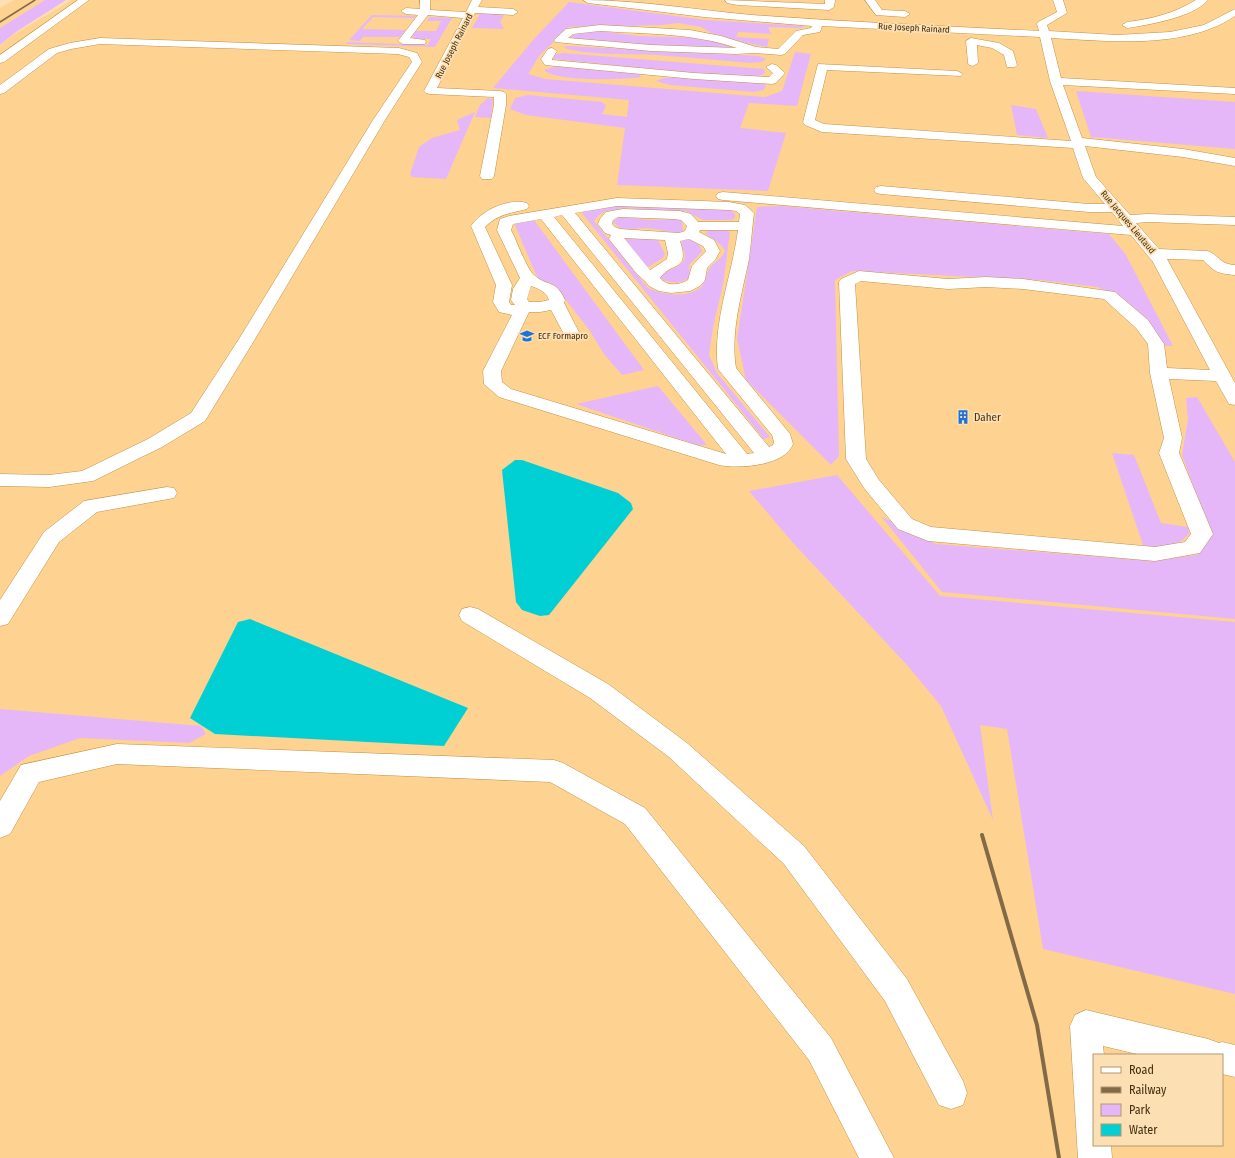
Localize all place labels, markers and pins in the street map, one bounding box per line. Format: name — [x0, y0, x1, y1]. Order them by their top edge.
school or university icon: ECF Formapro — [519, 328, 535, 344]
place label: ECF Formapro — [538, 331, 588, 341]
building icon: Daher — [955, 409, 971, 425]
place label: Daher — [974, 411, 1001, 424]

